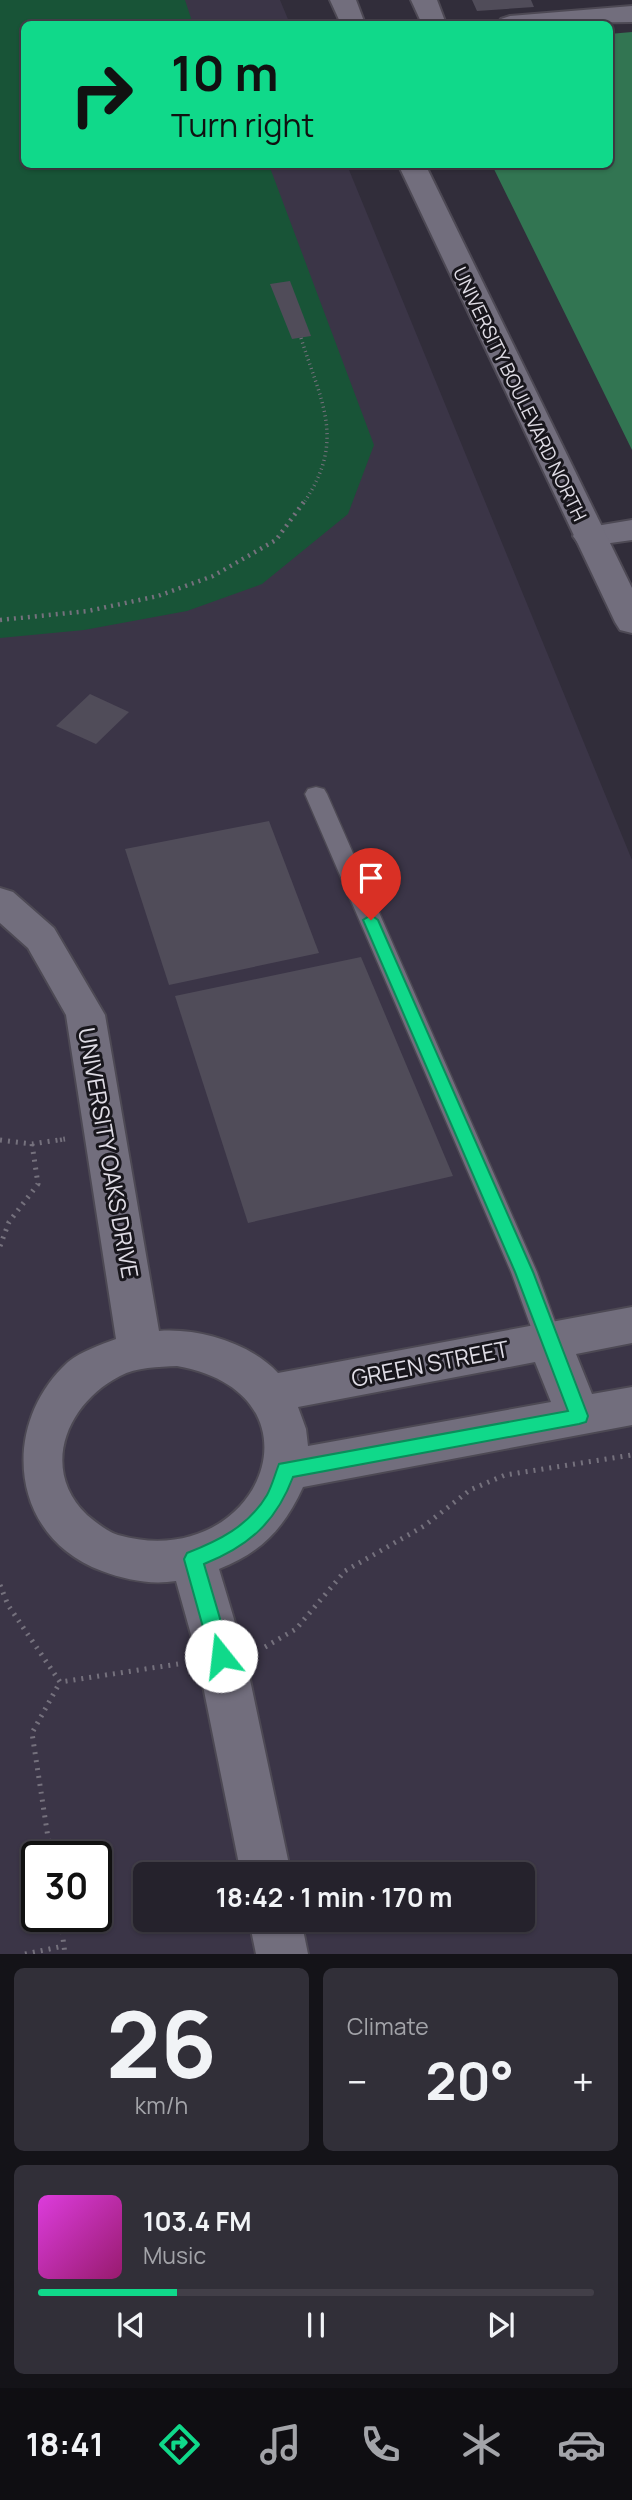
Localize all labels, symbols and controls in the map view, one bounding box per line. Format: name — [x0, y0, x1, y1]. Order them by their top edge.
text: 10 m — [171, 39, 279, 106]
icon: right — [56, 49, 147, 140]
text: Turn right — [171, 103, 314, 147]
street label: UNIVERSITY BOULEVARD NORTH — [447, 263, 593, 525]
pin — [341, 848, 401, 920]
icon: arrive — [352, 859, 390, 897]
street label: UNIVERSITY OAKS DRIVE — [71, 1025, 147, 1281]
street label: GREEN STREET — [348, 1332, 511, 1394]
position arrow — [184, 1619, 258, 1693]
speed limit sign: 30 — [21, 1841, 112, 1932]
text: 18:42 · 1 min · 170 m — [216, 1879, 452, 1915]
text: 26 — [106, 1981, 217, 2105]
text: Climate — [347, 2010, 429, 2042]
text: 20° — [426, 2045, 514, 2116]
text: − — [347, 2055, 368, 2107]
text: + — [572, 2055, 594, 2107]
text: km/h — [135, 2089, 188, 2121]
text: 103.4 FM — [143, 2203, 251, 2239]
text: Music — [143, 2239, 206, 2271]
icon: previous — [112, 2306, 150, 2344]
icon: pause — [297, 2306, 335, 2344]
icon: next — [482, 2306, 520, 2344]
icon: directions — [155, 2420, 204, 2469]
icon: music — [256, 2420, 305, 2469]
icon: phone — [356, 2420, 405, 2469]
icon: climate — [457, 2420, 506, 2469]
icon: car — [557, 2420, 606, 2469]
text: 18:41 — [26, 2422, 104, 2466]

